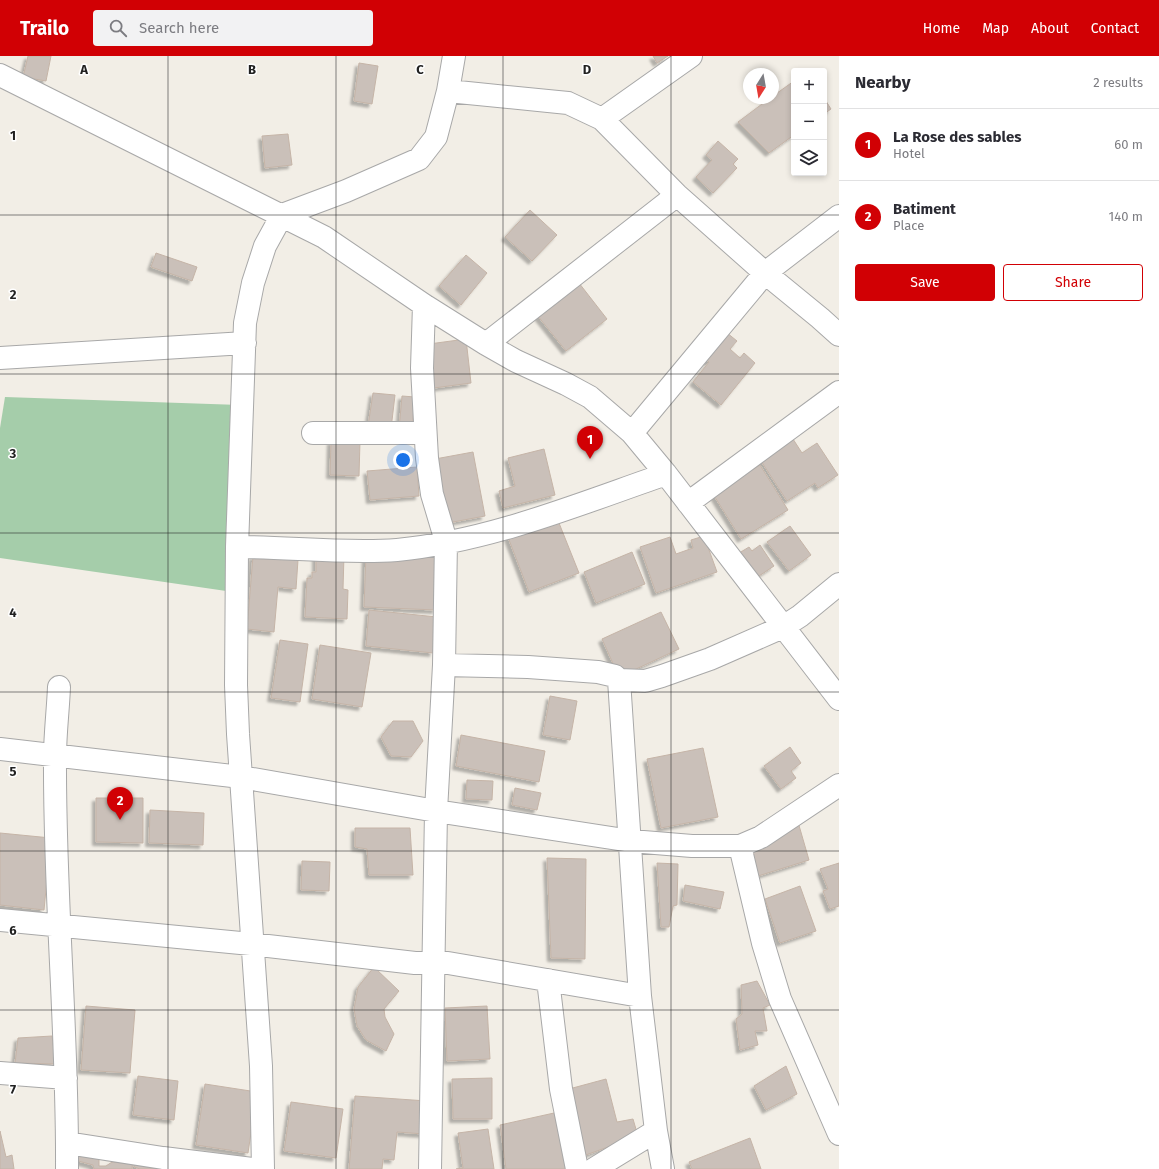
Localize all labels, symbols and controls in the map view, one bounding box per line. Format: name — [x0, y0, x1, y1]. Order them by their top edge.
search box — [93, 10, 373, 46]
text: Trailo — [20, 17, 69, 40]
icon: search — [107, 17, 129, 39]
text: Search here — [139, 19, 219, 37]
text: Home — [923, 20, 960, 37]
text: Map — [982, 20, 1009, 37]
text: About — [1031, 20, 1069, 37]
text: Contact — [1091, 20, 1139, 37]
text: A — [79, 62, 88, 77]
text: B — [248, 62, 256, 77]
text: C — [416, 62, 424, 77]
text: D — [583, 62, 592, 77]
north arrow — [743, 68, 779, 104]
map controls — [791, 68, 827, 176]
button: + — [791, 68, 827, 104]
text: Nearby — [855, 72, 910, 93]
text: 2 results — [1093, 75, 1143, 90]
button: − — [791, 104, 827, 140]
text: 1 — [10, 128, 16, 143]
text: La Rose des sables — [893, 128, 1021, 146]
text: 1 — [865, 137, 871, 152]
text: 60 m — [1114, 137, 1143, 152]
button: layers — [791, 140, 827, 176]
text: Hotel — [893, 146, 925, 161]
text: Batiment — [893, 200, 956, 218]
text: 2 — [865, 209, 871, 224]
text: 140 m — [1109, 209, 1143, 224]
text: Place — [893, 218, 924, 233]
button: Save — [855, 264, 995, 301]
button: Share — [1003, 264, 1143, 301]
text: 2 — [10, 287, 17, 302]
pin: 1 — [577, 426, 603, 459]
text: 3 — [9, 446, 17, 461]
your location — [393, 450, 413, 470]
text: 4 — [9, 605, 17, 620]
text: 5 — [10, 764, 17, 779]
pin: 2 — [107, 787, 133, 820]
text: 6 — [9, 923, 17, 938]
text: 7 — [10, 1082, 16, 1097]

